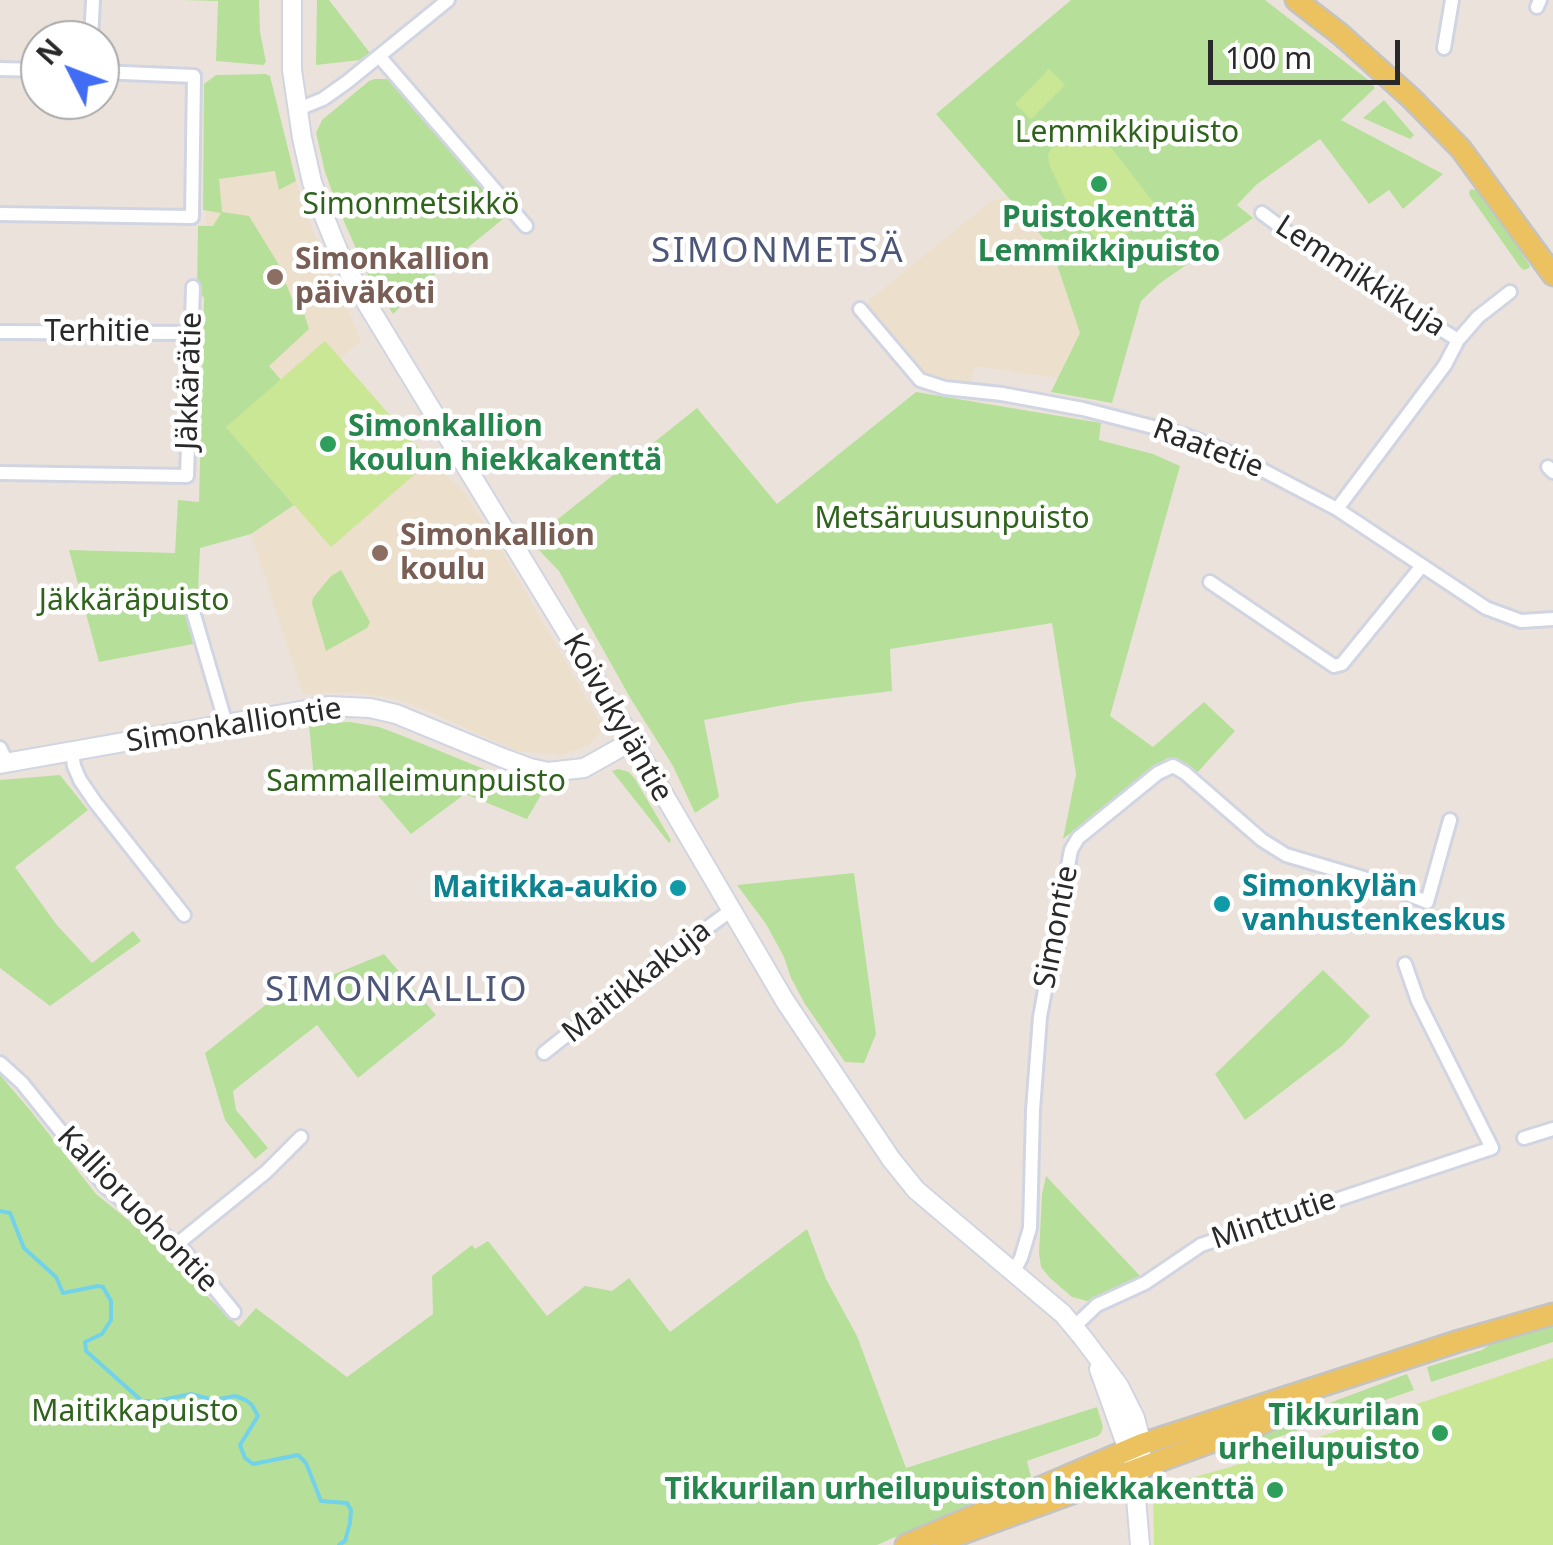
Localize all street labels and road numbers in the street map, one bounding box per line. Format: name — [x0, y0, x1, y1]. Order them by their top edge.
street label: Lemmikkikuja — [1268, 209, 1452, 345]
street label: Jäkkärätie — [170, 311, 210, 451]
street label: Terhitie — [44, 314, 150, 350]
street label: Raatetie — [1148, 411, 1268, 487]
street label: Koivukyläntie — [554, 628, 680, 808]
street label: Simonkalliontie — [124, 691, 344, 761]
street label: Simontie — [1027, 862, 1087, 992]
street label: Maitikkakuja — [556, 913, 718, 1051]
street label: Kallioruohontie — [49, 1120, 225, 1300]
street label: Minttutie — [1207, 1182, 1341, 1258]

